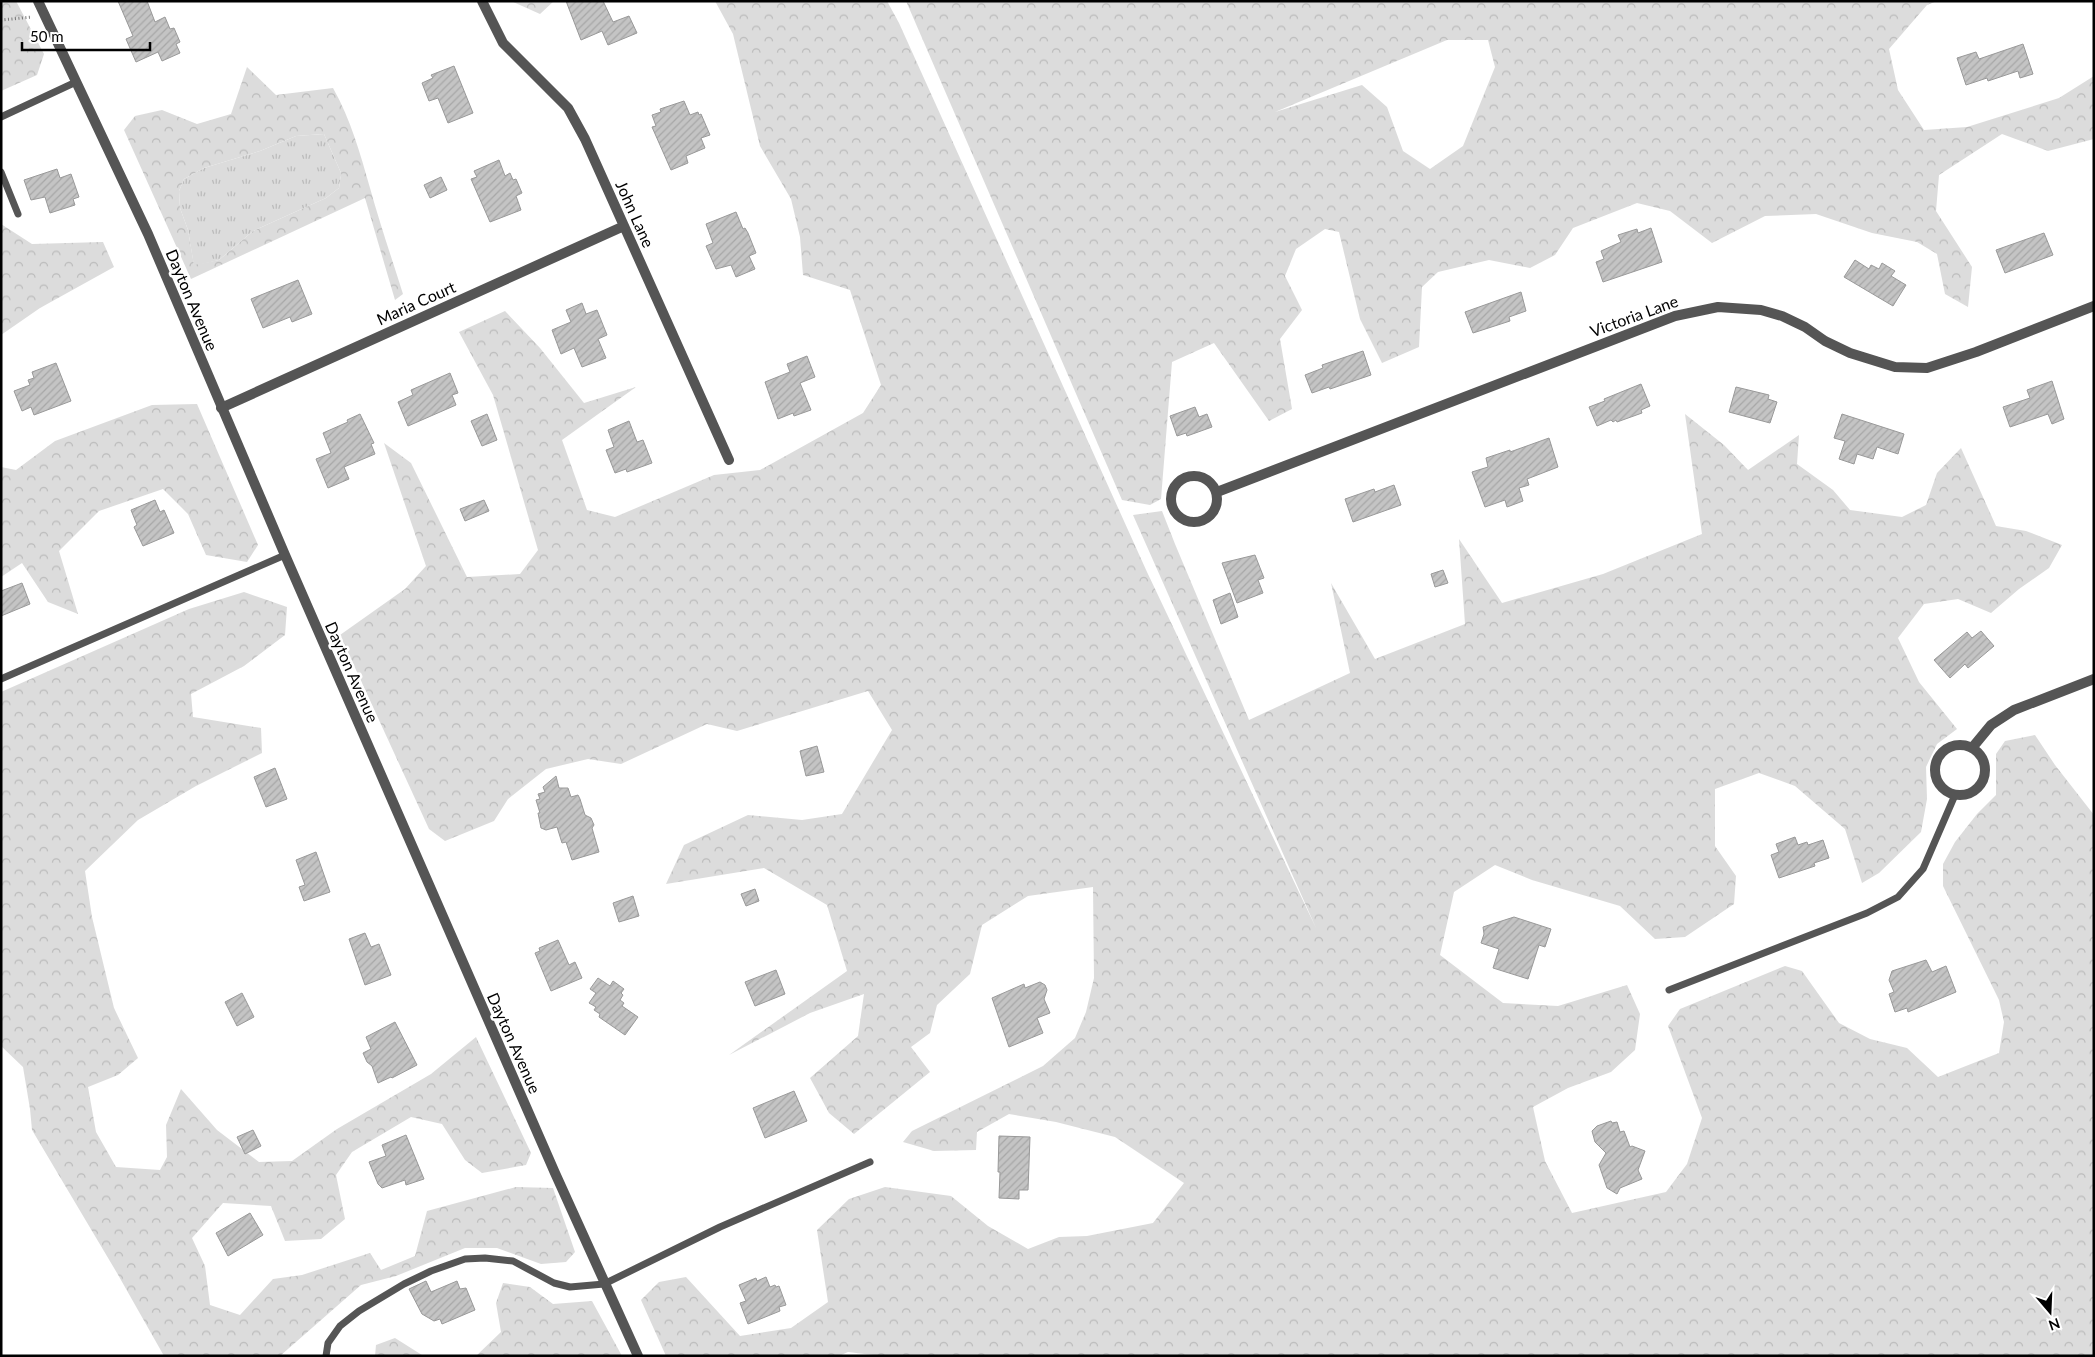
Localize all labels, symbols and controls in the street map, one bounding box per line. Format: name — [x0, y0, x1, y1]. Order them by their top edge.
scale bar — [22, 20, 150, 52]
text: 50 m — [30, 27, 64, 45]
street label: John Lane — [612, 177, 659, 250]
street label: Dayton Avenue — [163, 246, 222, 353]
street label: Maria Court — [373, 277, 458, 328]
street label: Victoria Lane — [1587, 291, 1680, 340]
street label: Dayton Avenue — [322, 619, 383, 725]
street label: Dayton Avenue — [484, 990, 545, 1096]
north arrow — [2025, 1287, 2075, 1337]
text: N — [2047, 1315, 2062, 1335]

